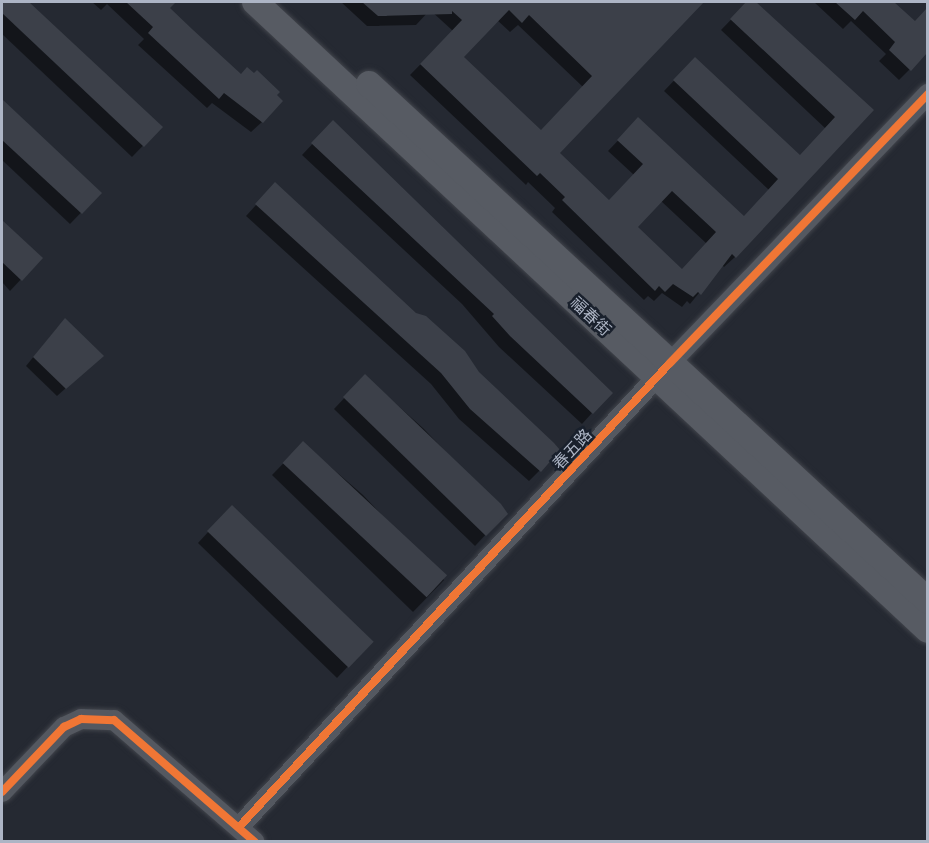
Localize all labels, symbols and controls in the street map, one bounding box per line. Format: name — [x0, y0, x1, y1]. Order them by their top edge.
street label: 福春街 — [567, 293, 615, 339]
street label: 春五路 — [549, 425, 595, 473]

